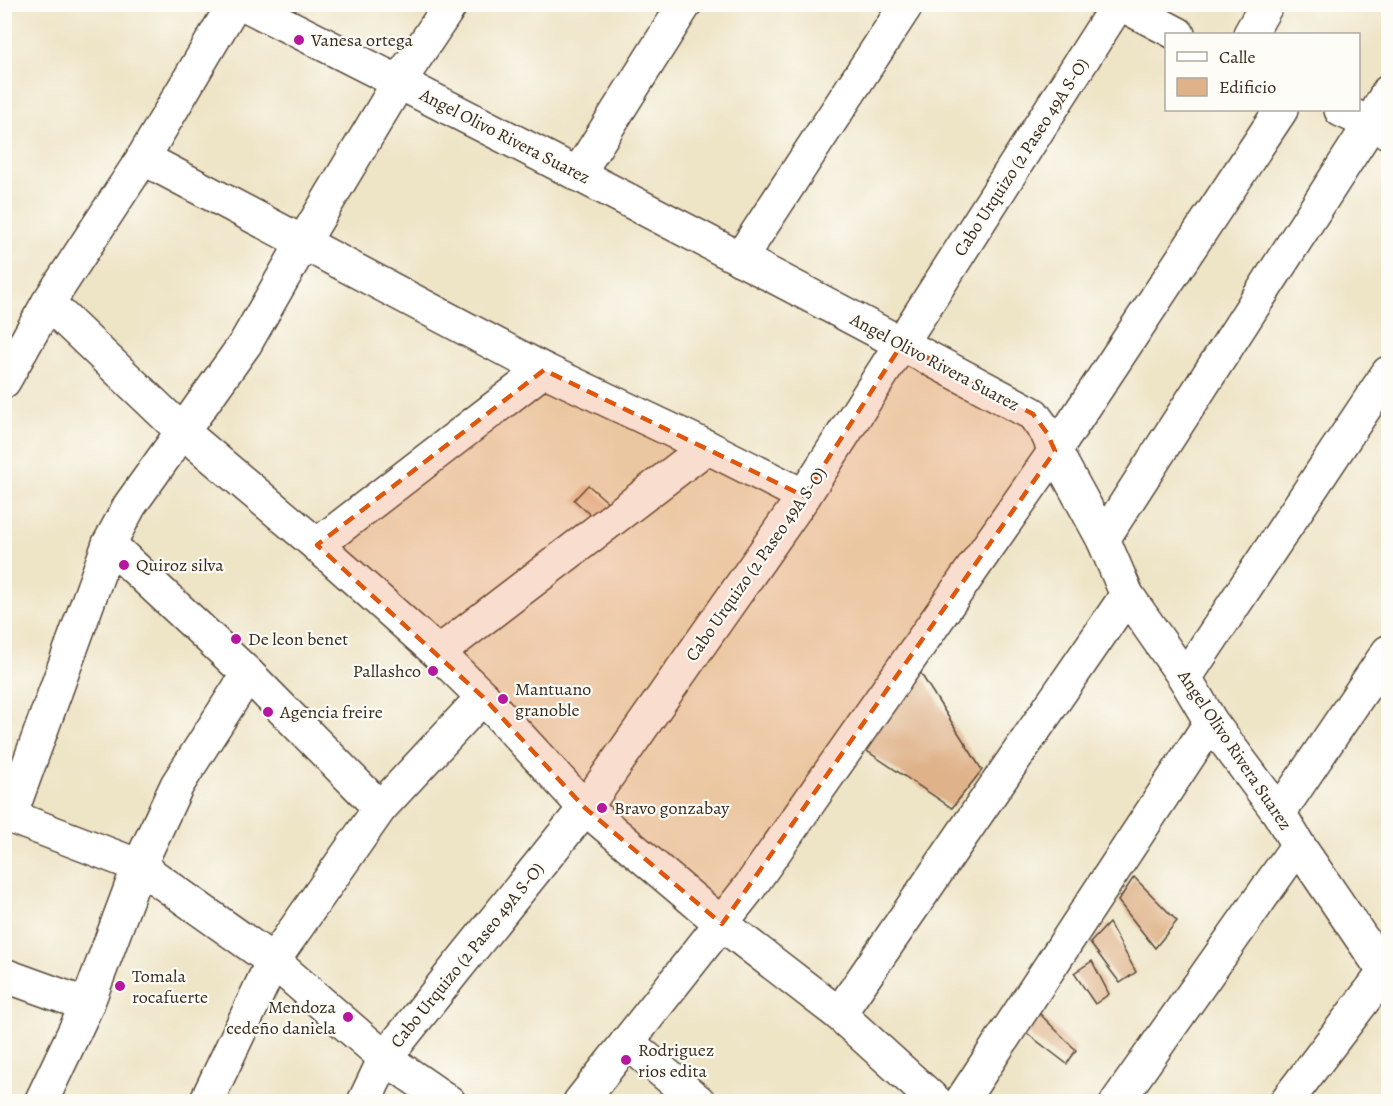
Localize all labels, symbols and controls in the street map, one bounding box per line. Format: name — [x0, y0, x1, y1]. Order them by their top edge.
place label: Vanesa ortega — [310, 28, 414, 52]
marker: Vanesa ortega — [292, 33, 306, 47]
legend — [1165, 33, 1360, 111]
text: Calle — [1219, 45, 1256, 69]
street label: Cabo Urquizo (2 Paseo 49A S-O) — [948, 53, 1094, 261]
text: Edificio — [1219, 75, 1276, 99]
street label: Angel Olivo Rivera Suarez — [415, 82, 594, 189]
street label: Angel Olivo Rivera Suarez — [845, 307, 1024, 417]
street label: Cabo Urquizo (2 Paseo 49A S-O) — [680, 462, 832, 666]
place label: Quiroz silva — [136, 553, 224, 577]
marker: Quiroz silva — [117, 558, 131, 572]
place label: De leon benet — [248, 627, 348, 651]
marker: De leon benet — [229, 632, 243, 646]
place label: Pallashco — [353, 659, 421, 683]
marker: Pallashco — [426, 664, 440, 678]
street label: Angel Olivo Rivera Suarez — [1172, 664, 1298, 835]
place label: Mantuano granoble — [515, 677, 591, 722]
marker: Mantuano granoble — [496, 692, 510, 706]
place label: Agencia freire — [279, 700, 383, 724]
marker: Agencia freire — [261, 705, 275, 719]
place label: Bravo gonzabay — [614, 796, 730, 820]
marker: Bravo gonzabay — [595, 801, 609, 815]
street label: Cabo Urquizo (2 Paseo 49A S-O) — [385, 857, 549, 1053]
place label: Tomala rocafuerte — [132, 964, 208, 1009]
marker: Tomala rocafuerte — [113, 979, 127, 993]
place label: Mendoza cedeño daniela — [226, 995, 337, 1040]
marker: Mendoza cedeño daniela — [341, 1010, 355, 1024]
place label: Rodriguez rios edita — [638, 1038, 714, 1083]
marker: Rodriguez rios edita — [619, 1053, 633, 1067]

